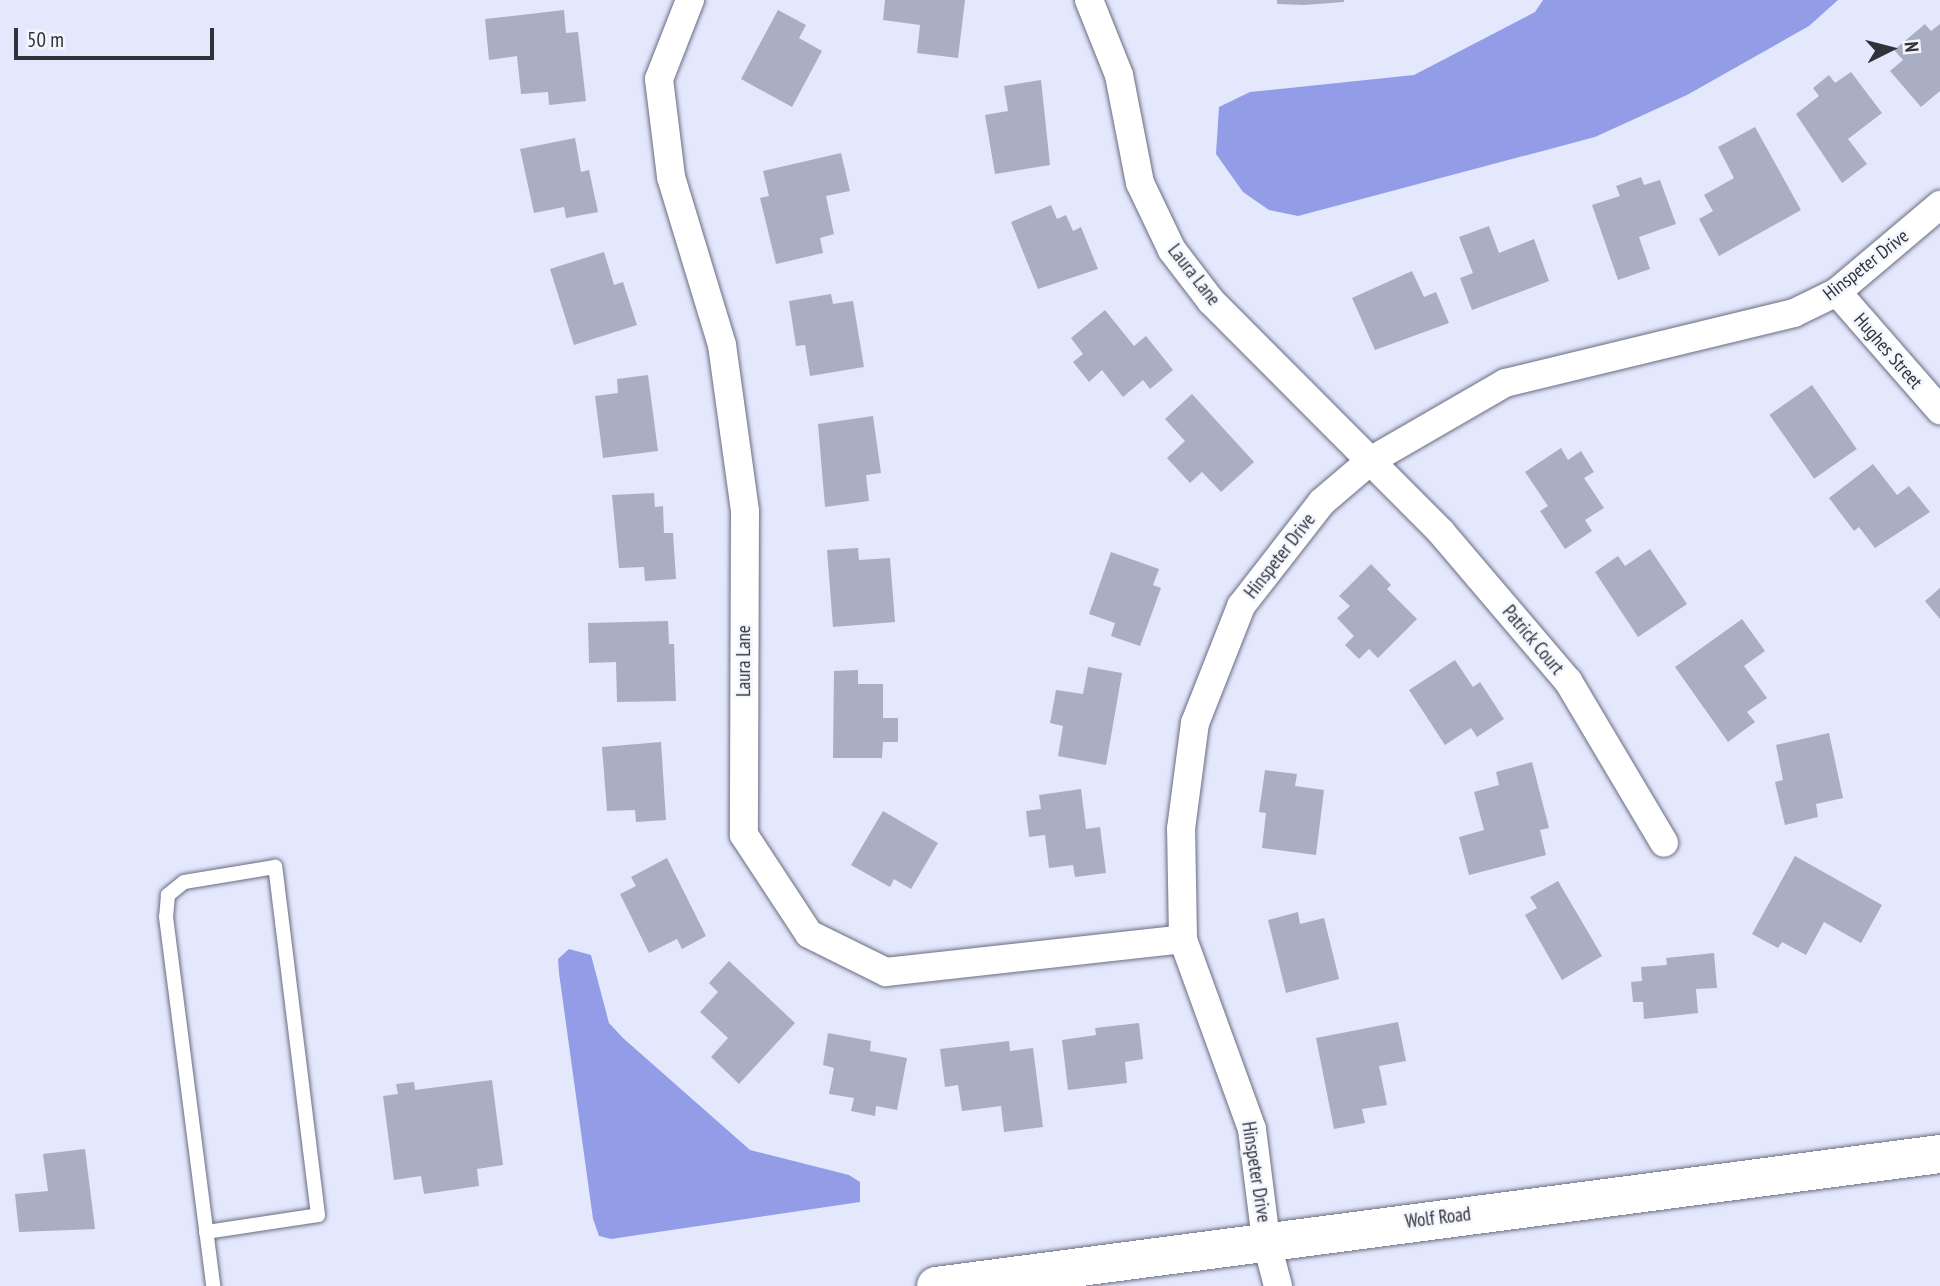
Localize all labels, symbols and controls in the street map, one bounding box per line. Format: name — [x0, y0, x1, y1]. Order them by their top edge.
scale bar — [18, 14, 217, 58]
north arrow — [1856, 14, 1926, 84]
text: 50 m — [27, 26, 64, 53]
text: N — [1899, 40, 1924, 53]
street label: Hinspeter Drive — [1819, 225, 1913, 305]
street label: Laura Lane — [1163, 240, 1225, 310]
street label: Hughes Street — [1849, 309, 1927, 393]
street label: Hinspeter Drive — [1240, 509, 1320, 603]
street label: Patrick Court — [1497, 601, 1569, 679]
street label: Laura Lane — [733, 625, 755, 697]
street label: Hinspeter Drive — [1237, 1120, 1275, 1224]
street label: Wolf Road — [1404, 1203, 1472, 1233]

